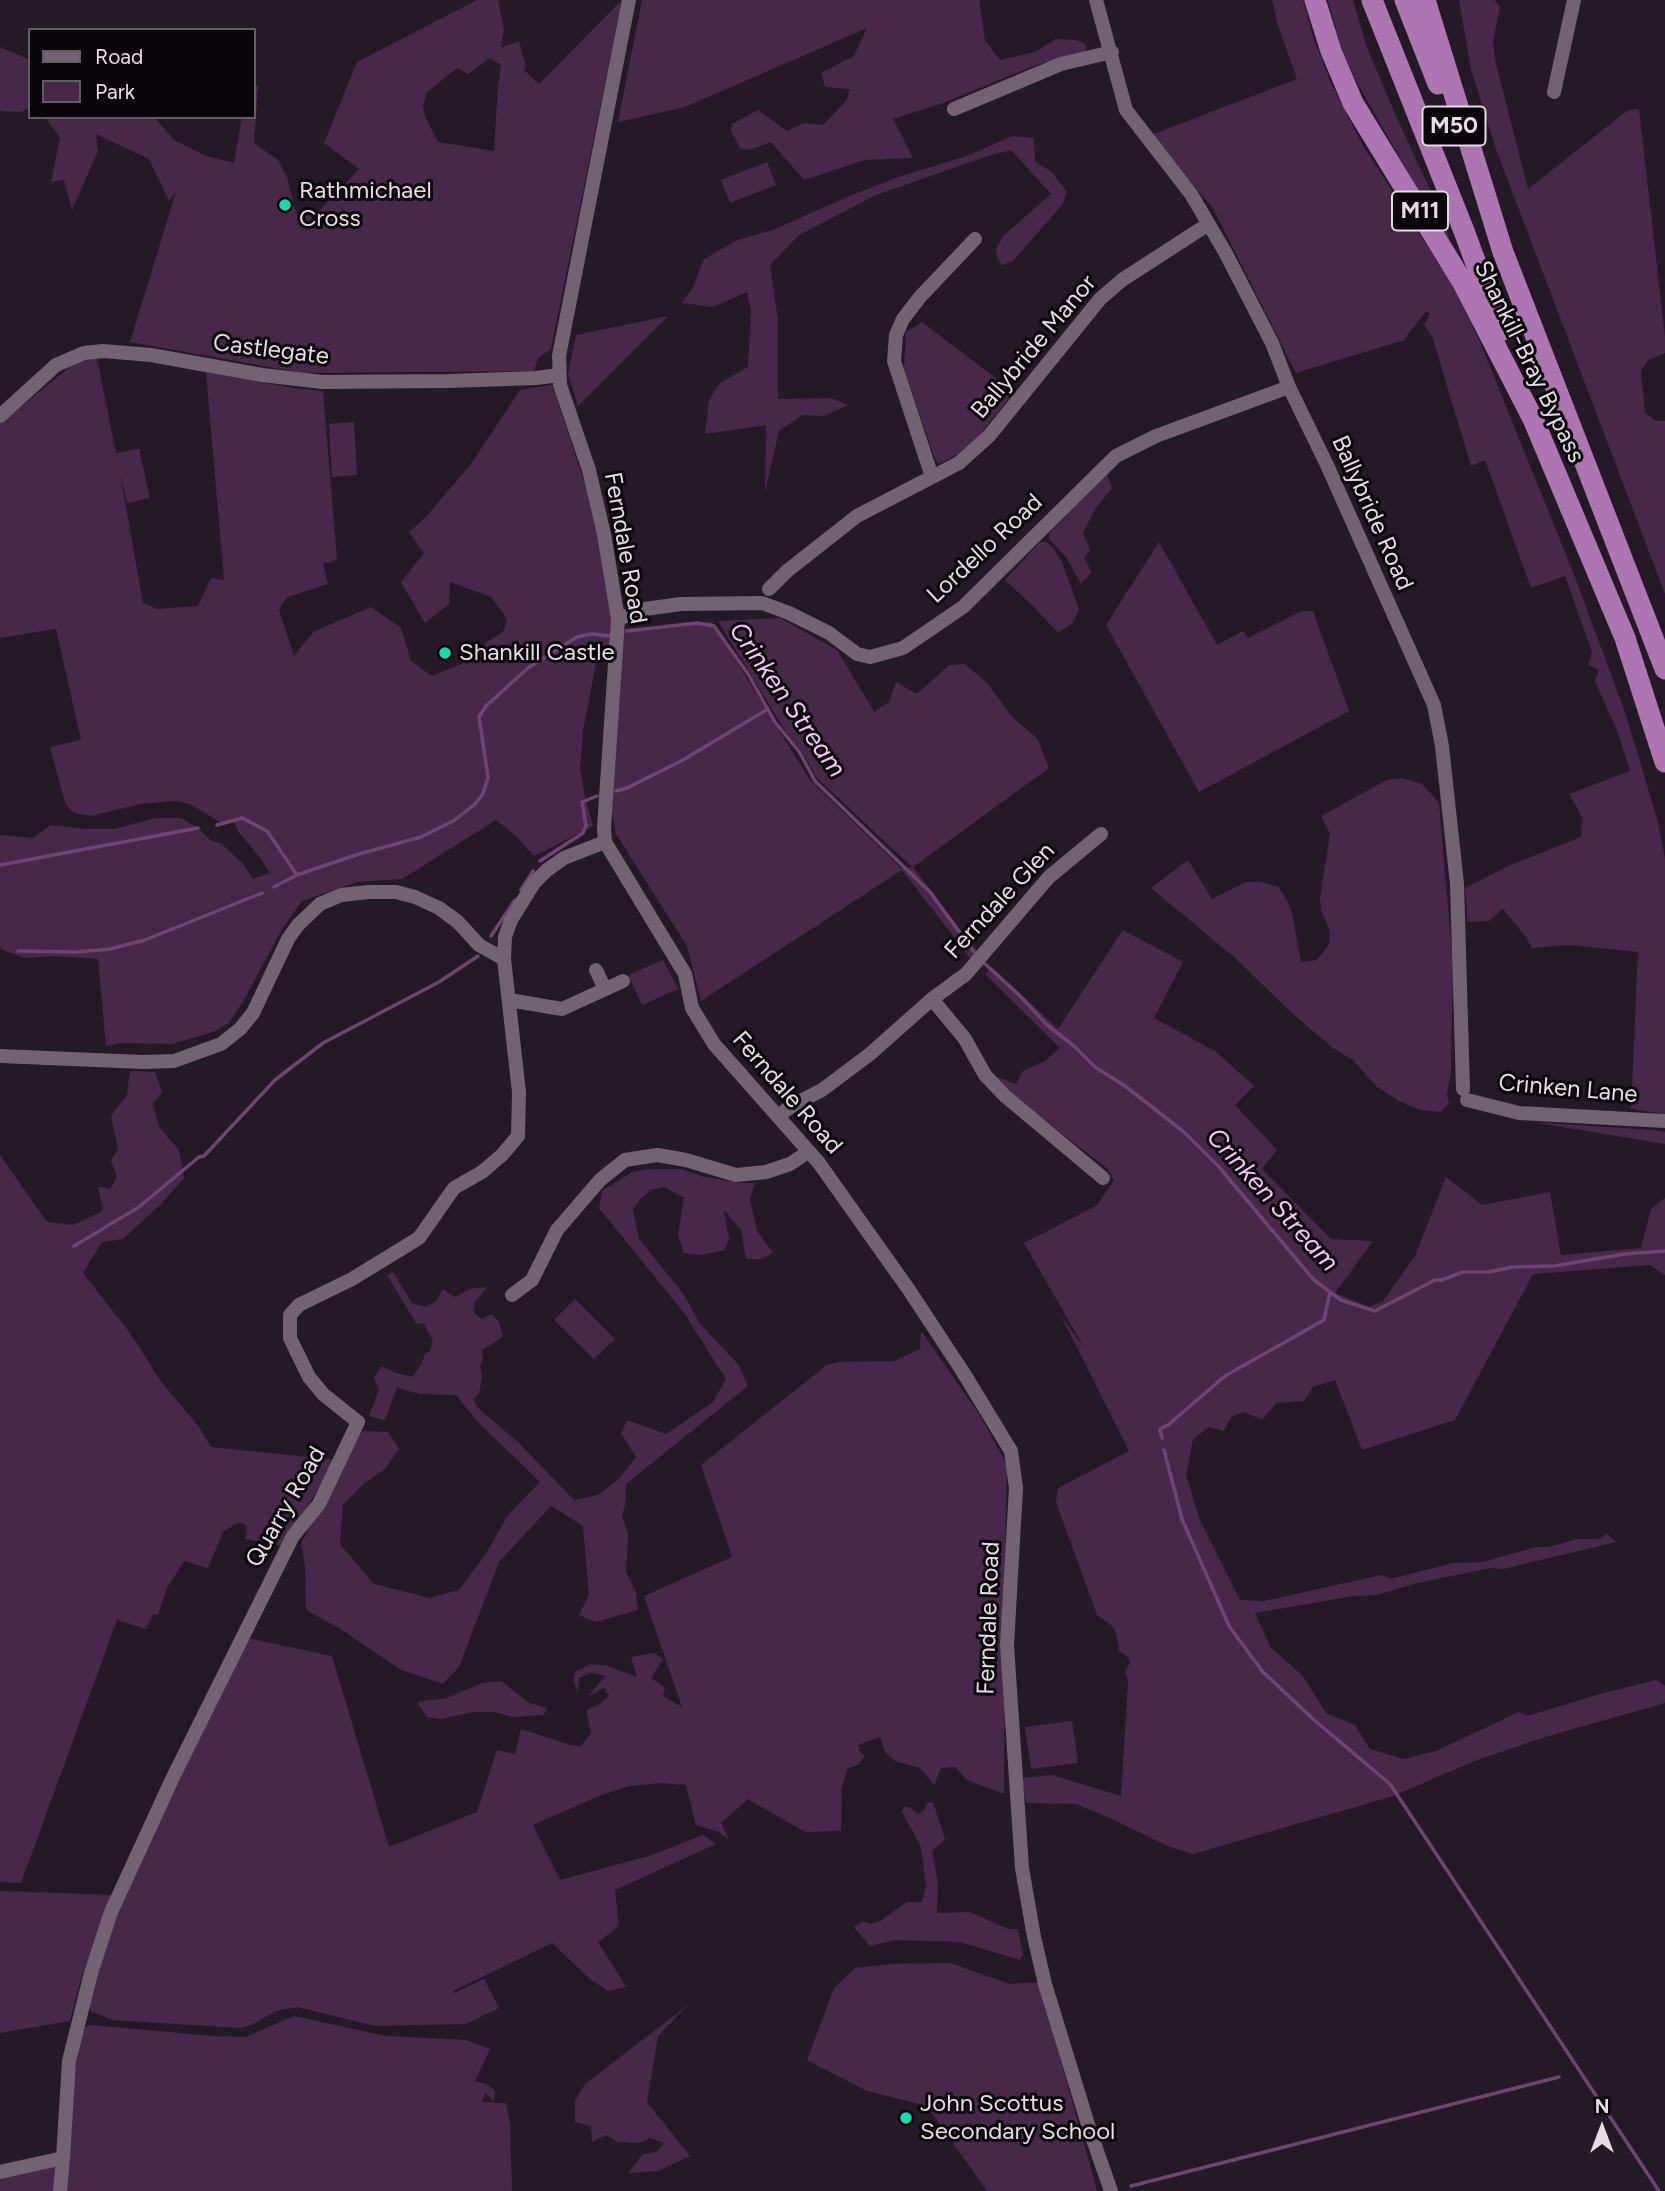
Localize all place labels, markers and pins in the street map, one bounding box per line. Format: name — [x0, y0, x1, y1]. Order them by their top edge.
place label: Rathmichael Cross — [299, 177, 432, 233]
marker: Rathmichael Cross — [277, 197, 293, 213]
place label: Shankill Castle — [459, 639, 615, 667]
marker: Shankill Castle — [437, 645, 453, 661]
place label: John Scottus Secondary School — [920, 2090, 1115, 2146]
marker: John Scottus Secondary School — [898, 2110, 914, 2126]

